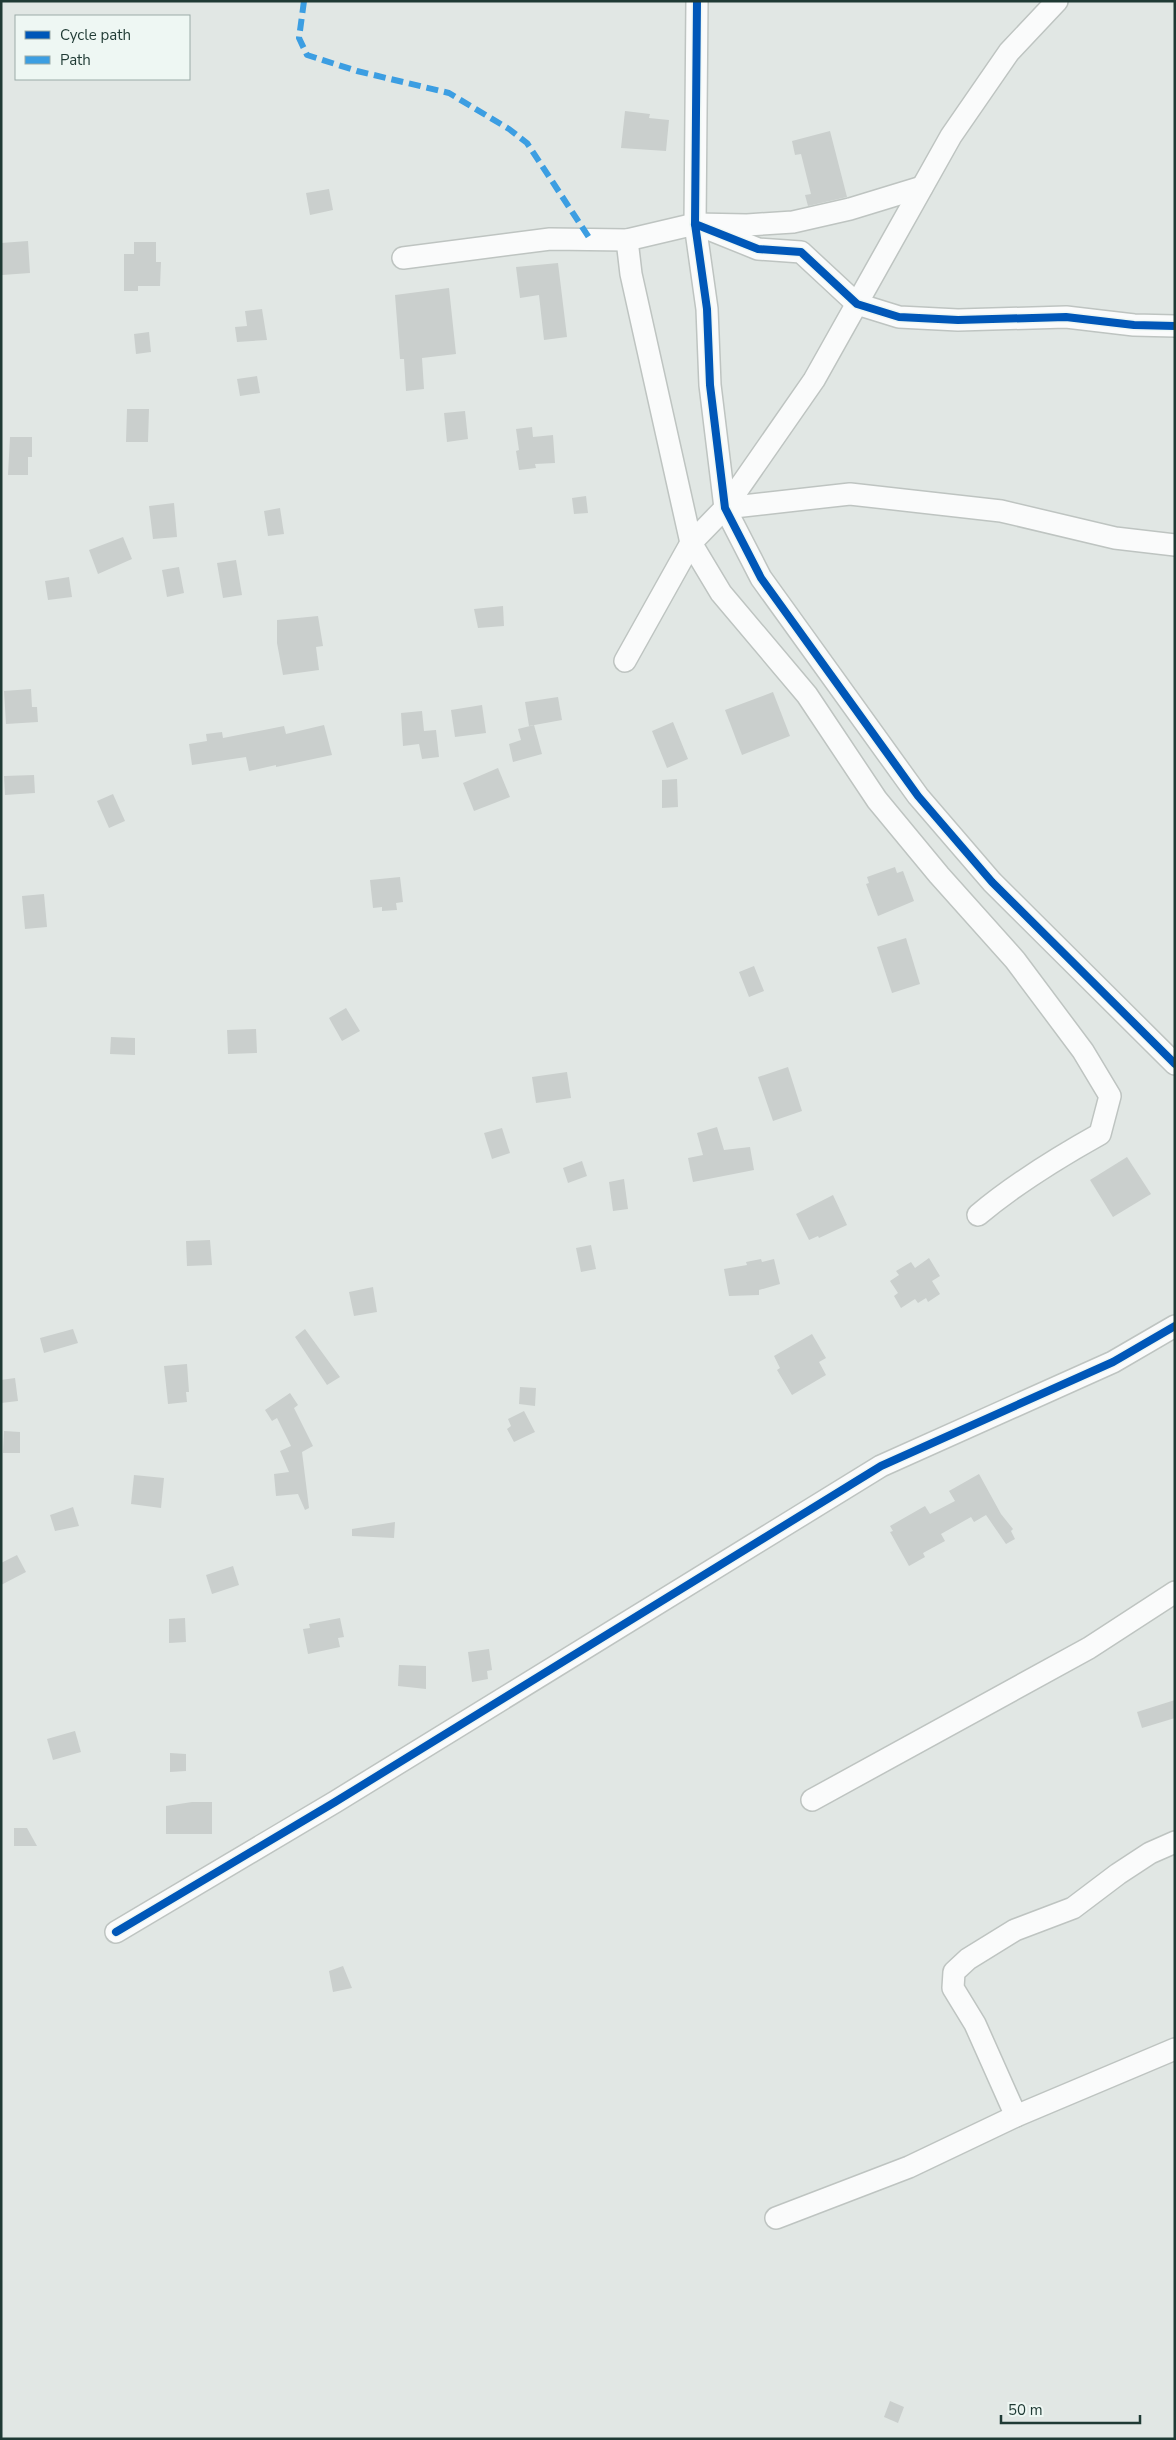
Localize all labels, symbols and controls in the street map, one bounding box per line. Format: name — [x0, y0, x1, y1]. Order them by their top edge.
legend — [15, 15, 190, 80]
text: Cycle path — [60, 25, 131, 45]
text: Path — [60, 50, 91, 70]
scale bar — [1001, 2392, 1140, 2424]
text: 50 m — [1008, 2400, 1043, 2420]

